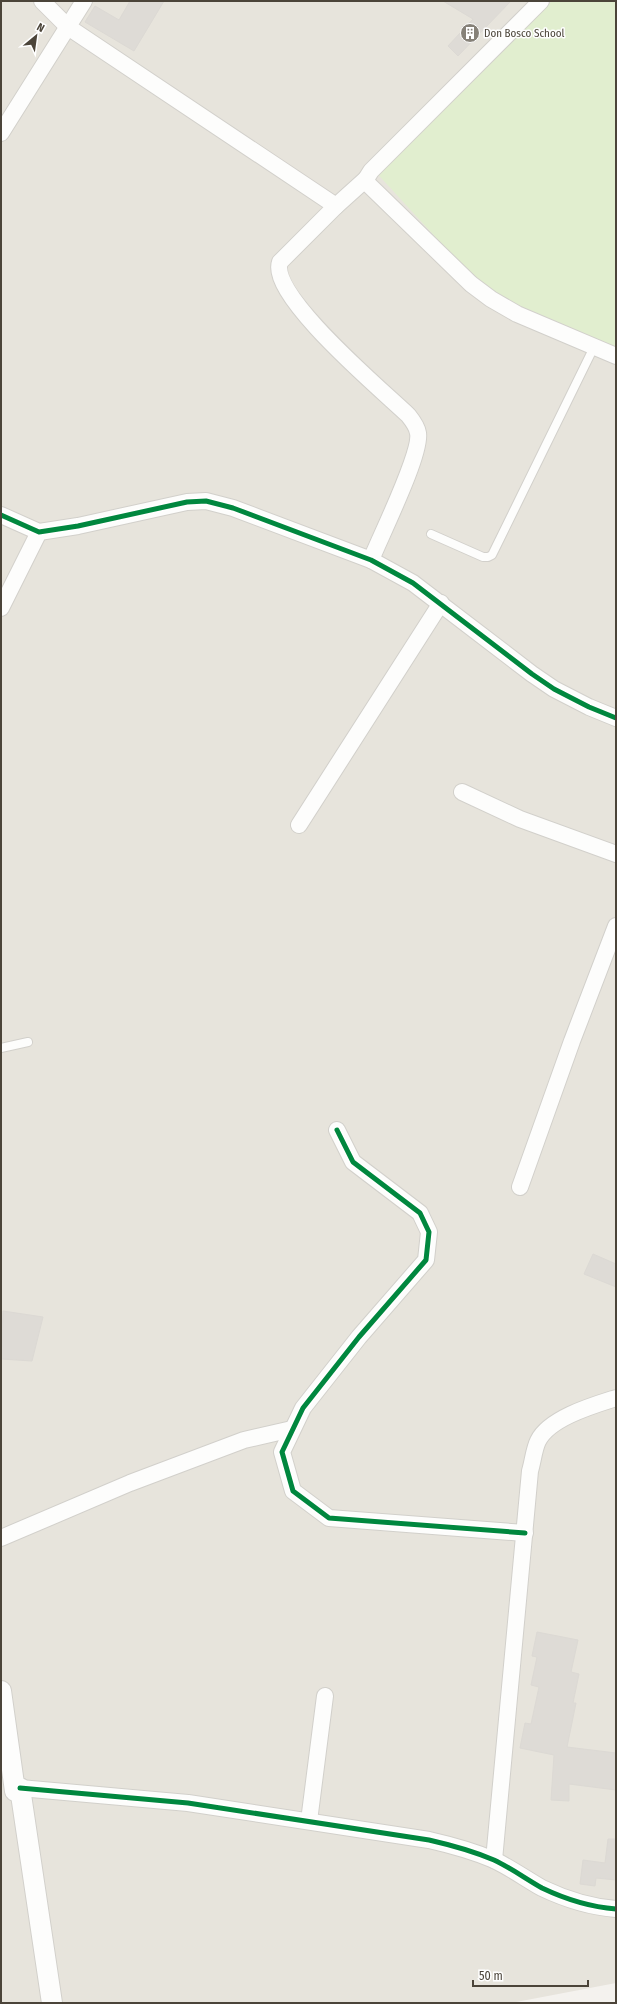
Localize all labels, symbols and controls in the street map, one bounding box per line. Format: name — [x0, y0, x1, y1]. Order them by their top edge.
north arrow — [16, 16, 56, 56]
text: N — [35, 20, 47, 35]
building icon: Don Bosco School — [459, 22, 481, 44]
place label: Don Bosco School — [484, 27, 564, 40]
scale bar — [473, 1962, 588, 1988]
text: 50 m — [479, 1969, 503, 1983]

